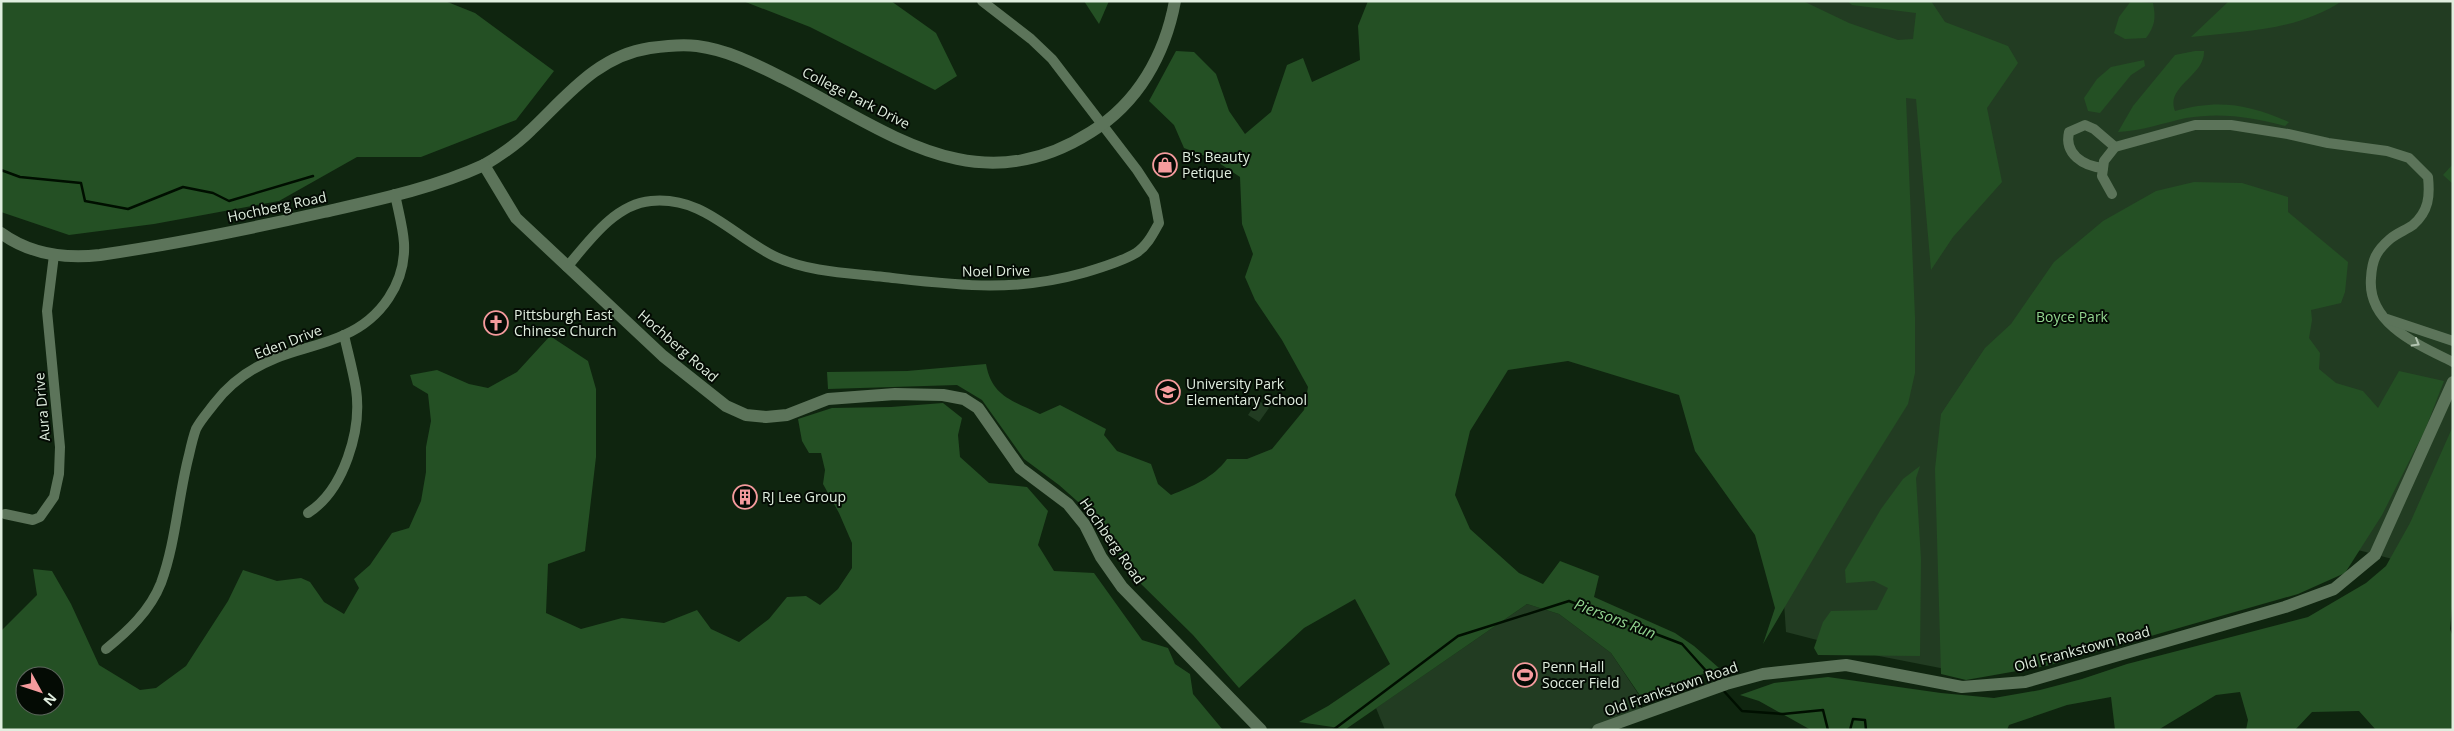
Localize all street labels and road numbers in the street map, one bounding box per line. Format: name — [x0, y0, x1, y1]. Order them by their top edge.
street label: College Park Drive — [799, 62, 913, 133]
street label: Hochberg Road — [226, 187, 328, 226]
street label: Noel Drive — [962, 260, 1030, 281]
street label: Hochberg Road — [634, 305, 723, 386]
street label: Eden Drive — [251, 320, 324, 363]
street label: Aura Drive — [29, 372, 54, 442]
street label: Hochberg Road — [1076, 494, 1149, 587]
street label: Old Frankstown Road — [2012, 621, 2152, 676]
street label: Old Frankstown Road — [1602, 657, 1740, 720]

